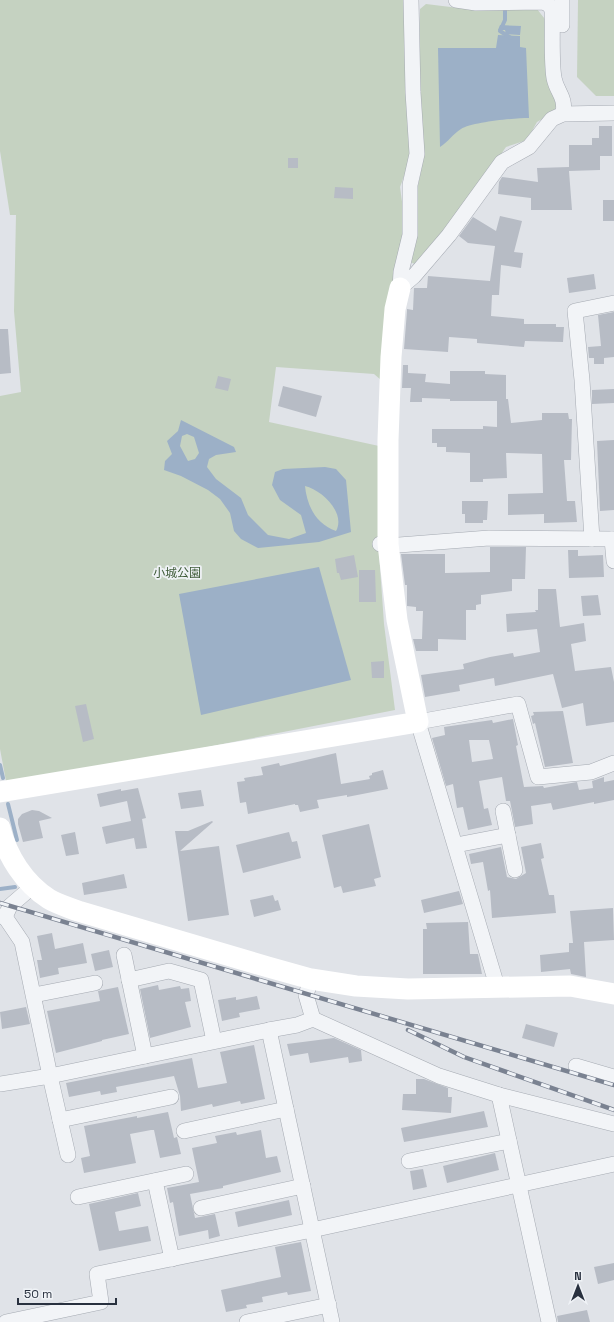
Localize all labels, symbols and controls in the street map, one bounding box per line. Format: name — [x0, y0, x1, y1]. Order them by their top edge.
park label: 小城公園 — [153, 565, 201, 581]
north arrow — [558, 1266, 598, 1306]
text: N — [574, 1269, 582, 1283]
scale bar — [18, 1280, 116, 1306]
text: 50 m — [24, 1286, 52, 1302]

